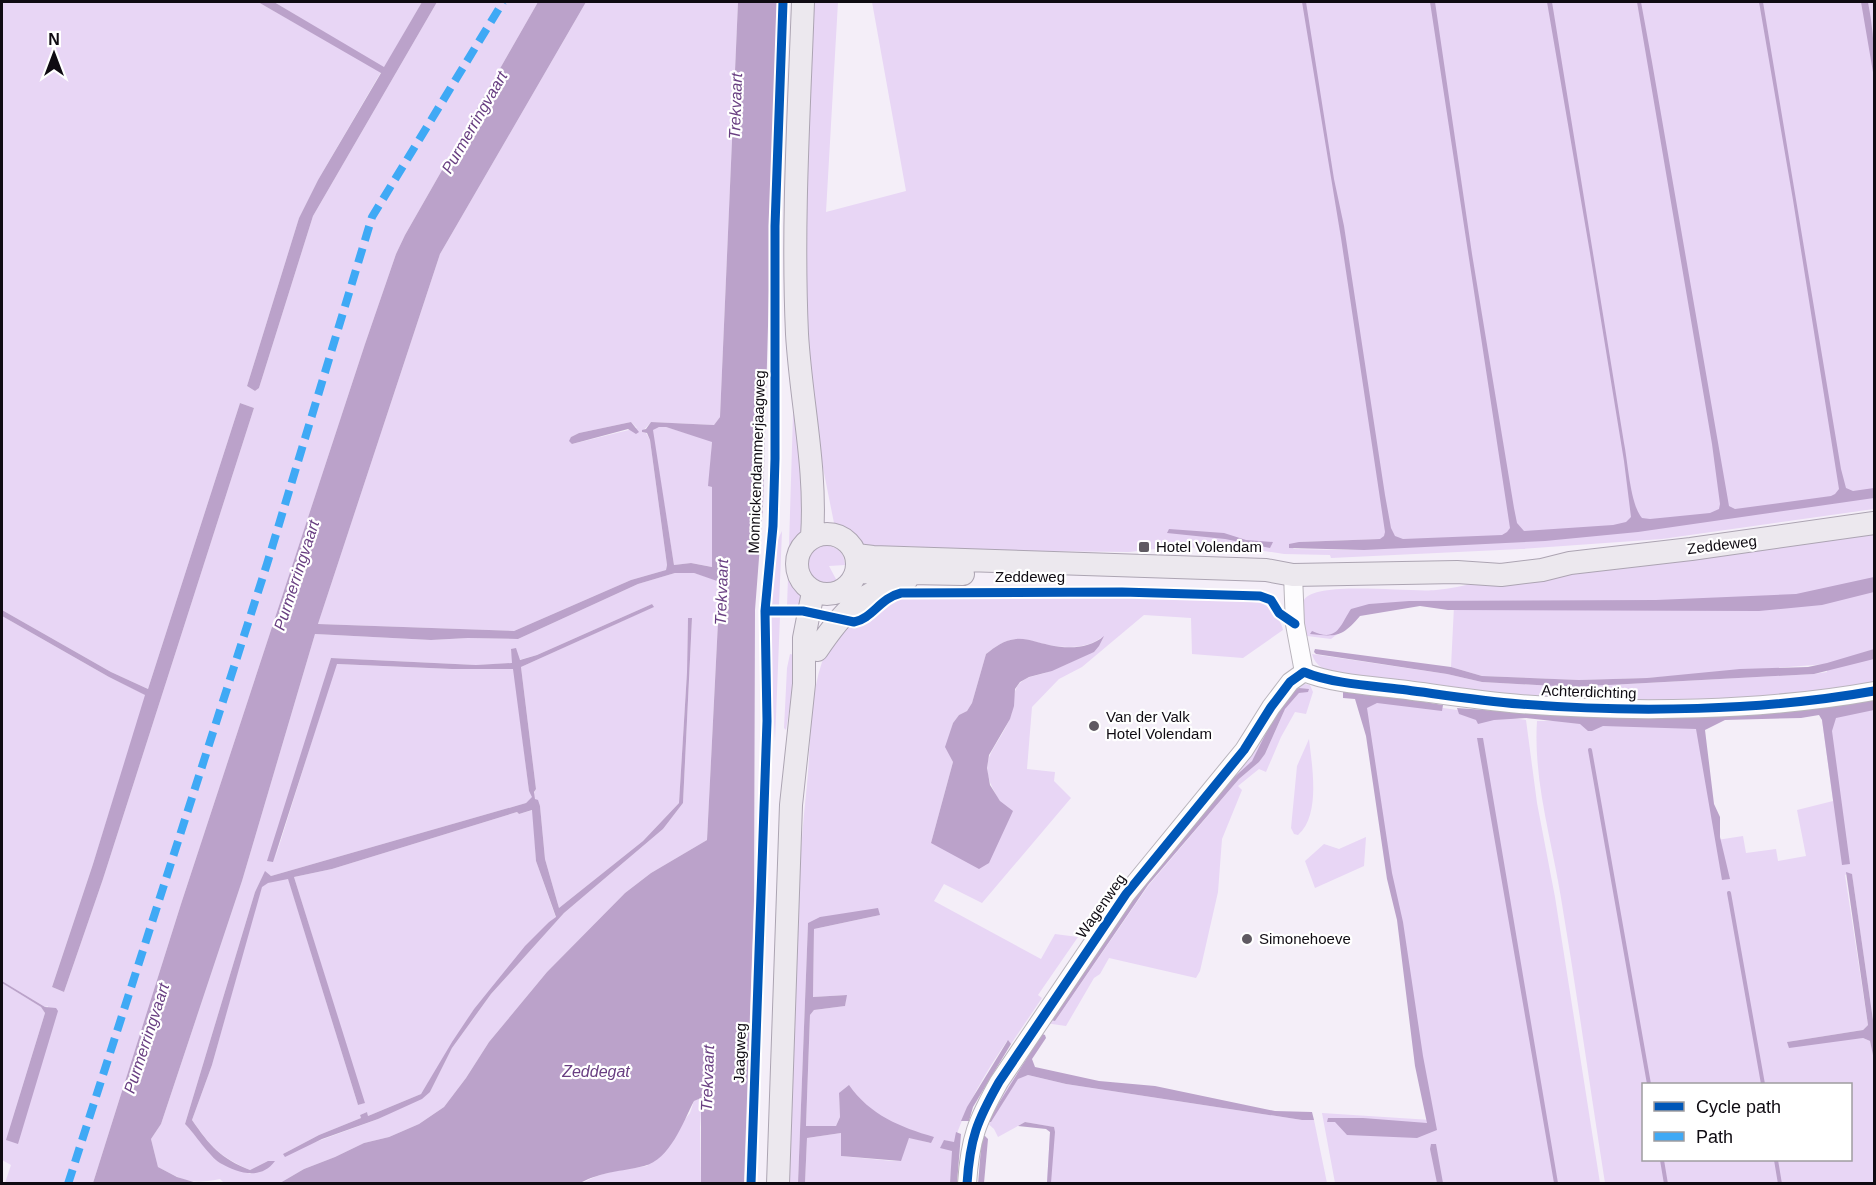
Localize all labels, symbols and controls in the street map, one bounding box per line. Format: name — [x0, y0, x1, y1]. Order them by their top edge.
north arrow — [24, 24, 84, 84]
text: N — [48, 31, 60, 48]
water label: Purmerringvaart — [438, 68, 511, 176]
water label: Trekvaart — [726, 72, 745, 139]
street label: Monnickendammerjaagweg — [745, 370, 768, 554]
water label: Purmerringvaart — [271, 517, 322, 632]
street label: Zeddeweg — [1686, 532, 1758, 557]
place label: Hotel Volendam — [1156, 538, 1262, 555]
marker: Hotel Volendam — [1137, 540, 1151, 554]
water label: Trekvaart — [712, 558, 731, 625]
street label: Zeddeweg — [995, 568, 1065, 585]
street label: Achterdichting — [1541, 681, 1637, 702]
place label: Van der Valk Hotel Volendam — [1106, 708, 1212, 742]
marker: Van der Valk Hotel Volendam — [1087, 719, 1101, 733]
street label: Wagenweg — [1072, 870, 1129, 941]
place label: Simonehoeve — [1259, 930, 1351, 947]
marker: Simonehoeve — [1240, 932, 1254, 946]
water label: Purmerringvaart — [121, 980, 172, 1095]
street label: Jaagweg — [730, 1023, 749, 1083]
water label: Trekvaart — [698, 1044, 717, 1111]
water label: Zeddegat — [561, 1063, 630, 1080]
legend — [1642, 1083, 1852, 1161]
text: Cycle path — [1696, 1097, 1781, 1117]
text: Path — [1696, 1127, 1733, 1147]

